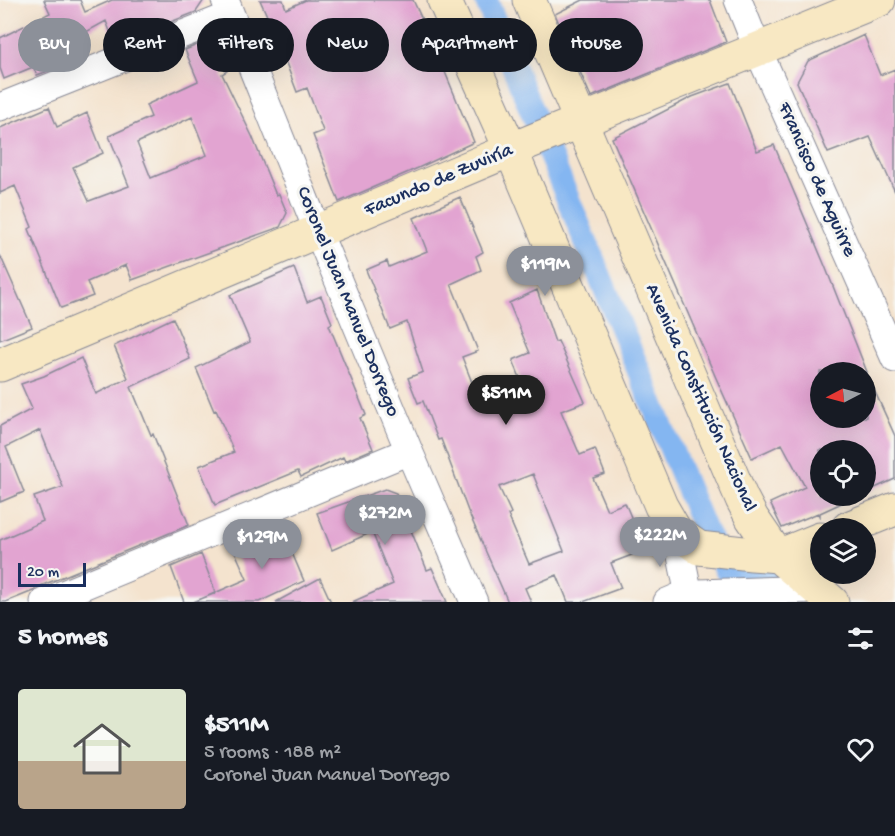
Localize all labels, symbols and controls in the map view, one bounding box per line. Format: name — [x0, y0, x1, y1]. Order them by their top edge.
chip: Buy — [18, 18, 91, 72]
chip: Rent — [103, 18, 185, 72]
chip: Filters — [197, 18, 294, 72]
chip: New — [306, 18, 389, 72]
chip: Apartment — [401, 18, 537, 72]
chip: House — [549, 18, 643, 72]
street label: Francisco de Aguirre — [771, 98, 861, 261]
street label: Facundo de Zuviría — [361, 139, 517, 223]
street label: Coronel Juan Manuel Dorrego — [290, 184, 404, 420]
pin: $119M — [503, 246, 587, 297]
text: $119M — [520, 254, 570, 277]
street label: Avenida Constitución Nacional — [639, 281, 761, 515]
north arrow — [810, 362, 876, 428]
map controls — [810, 362, 876, 584]
pin: $511M — [464, 375, 548, 426]
text: $511M — [481, 383, 531, 406]
button: locate — [810, 440, 876, 506]
pin: $272M — [343, 495, 427, 546]
text: $272M — [359, 503, 411, 526]
pin: $222M — [618, 517, 702, 568]
button: layers — [810, 518, 876, 584]
pin: $129M — [220, 519, 304, 570]
text: $222M — [634, 525, 686, 548]
text: $129M — [237, 527, 287, 550]
scale bar — [18, 560, 86, 588]
text: 20 m — [27, 564, 59, 583]
icon: filters — [844, 622, 877, 655]
text: 5 homes — [18, 623, 107, 654]
text: $511M — [204, 711, 268, 742]
icon: home — [66, 713, 138, 785]
icon: heart — [844, 733, 877, 766]
text: 5 rooms · 188 m² — [204, 742, 341, 765]
text: Coronel Juan Manuel Dorrego — [204, 765, 450, 788]

